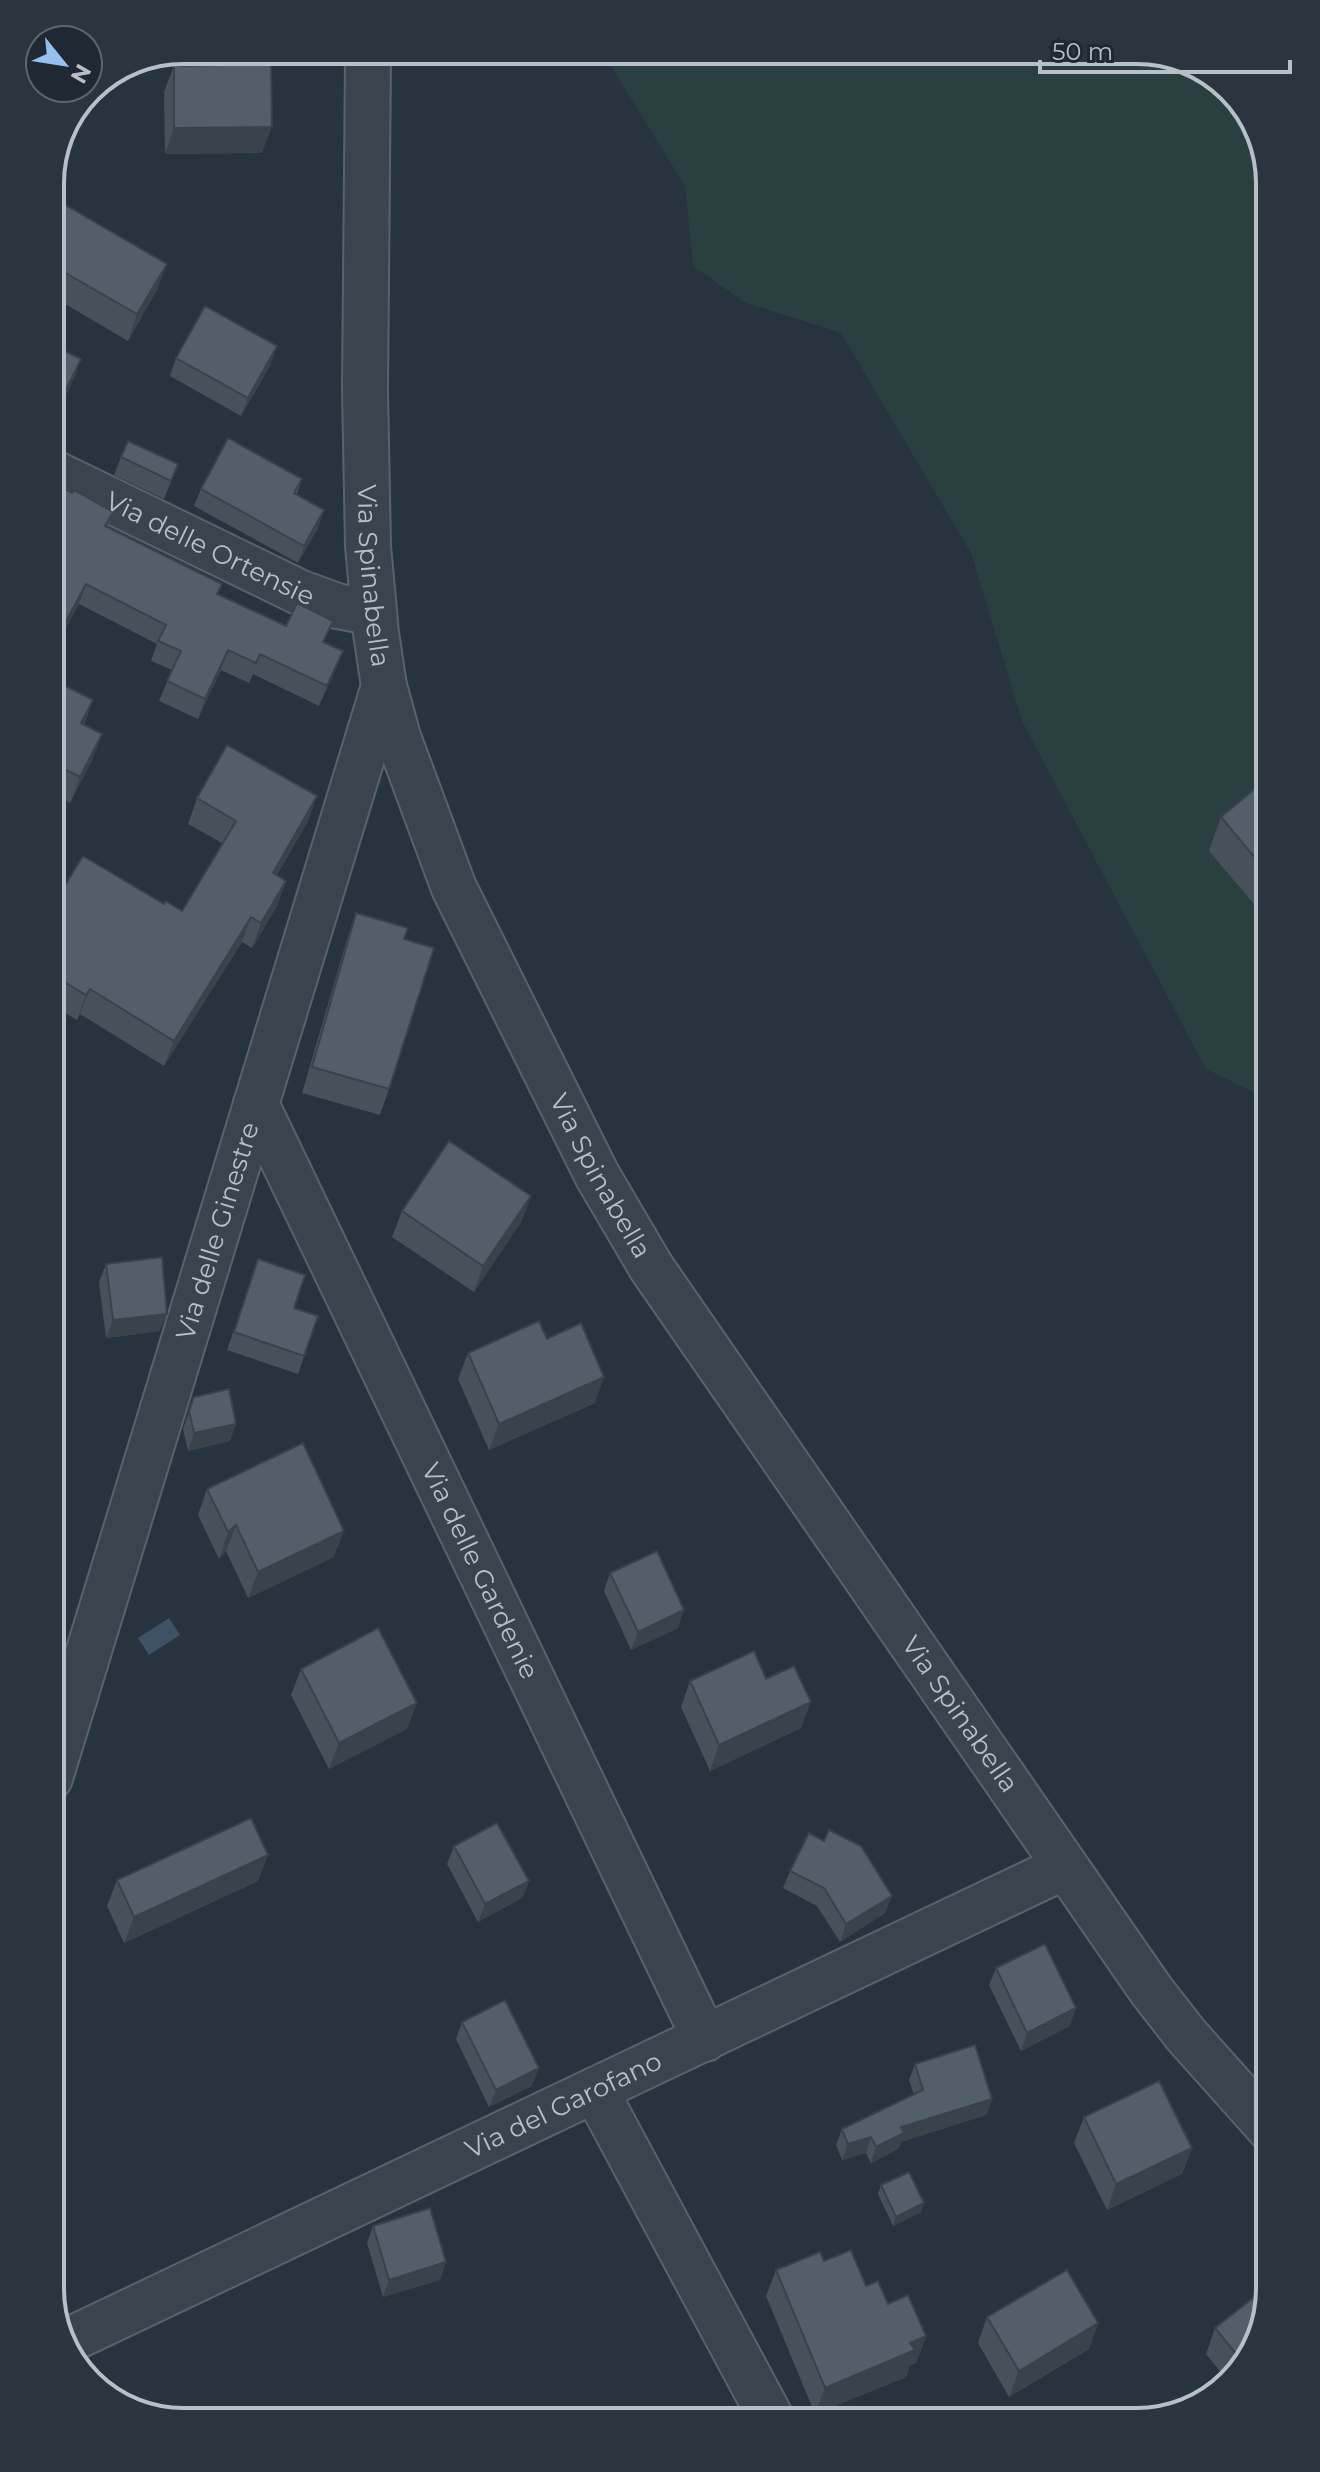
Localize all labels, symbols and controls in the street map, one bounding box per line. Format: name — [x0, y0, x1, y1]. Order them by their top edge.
north arrow — [24, 24, 104, 104]
scale bar — [1040, 24, 1290, 74]
text: 50 m — [1052, 37, 1113, 66]
text: N — [65, 59, 97, 88]
street label: Via Spinabella — [351, 484, 397, 669]
street label: Via delle Ortensie — [100, 485, 319, 612]
street label: Via Spinabella — [543, 1088, 658, 1264]
street label: Via delle Ginestre — [169, 1118, 266, 1344]
street label: Via delle Gardenie — [415, 1458, 546, 1684]
street label: Via Spinabella — [895, 1630, 1026, 1799]
street label: Via del Garofano — [460, 2045, 667, 2165]

